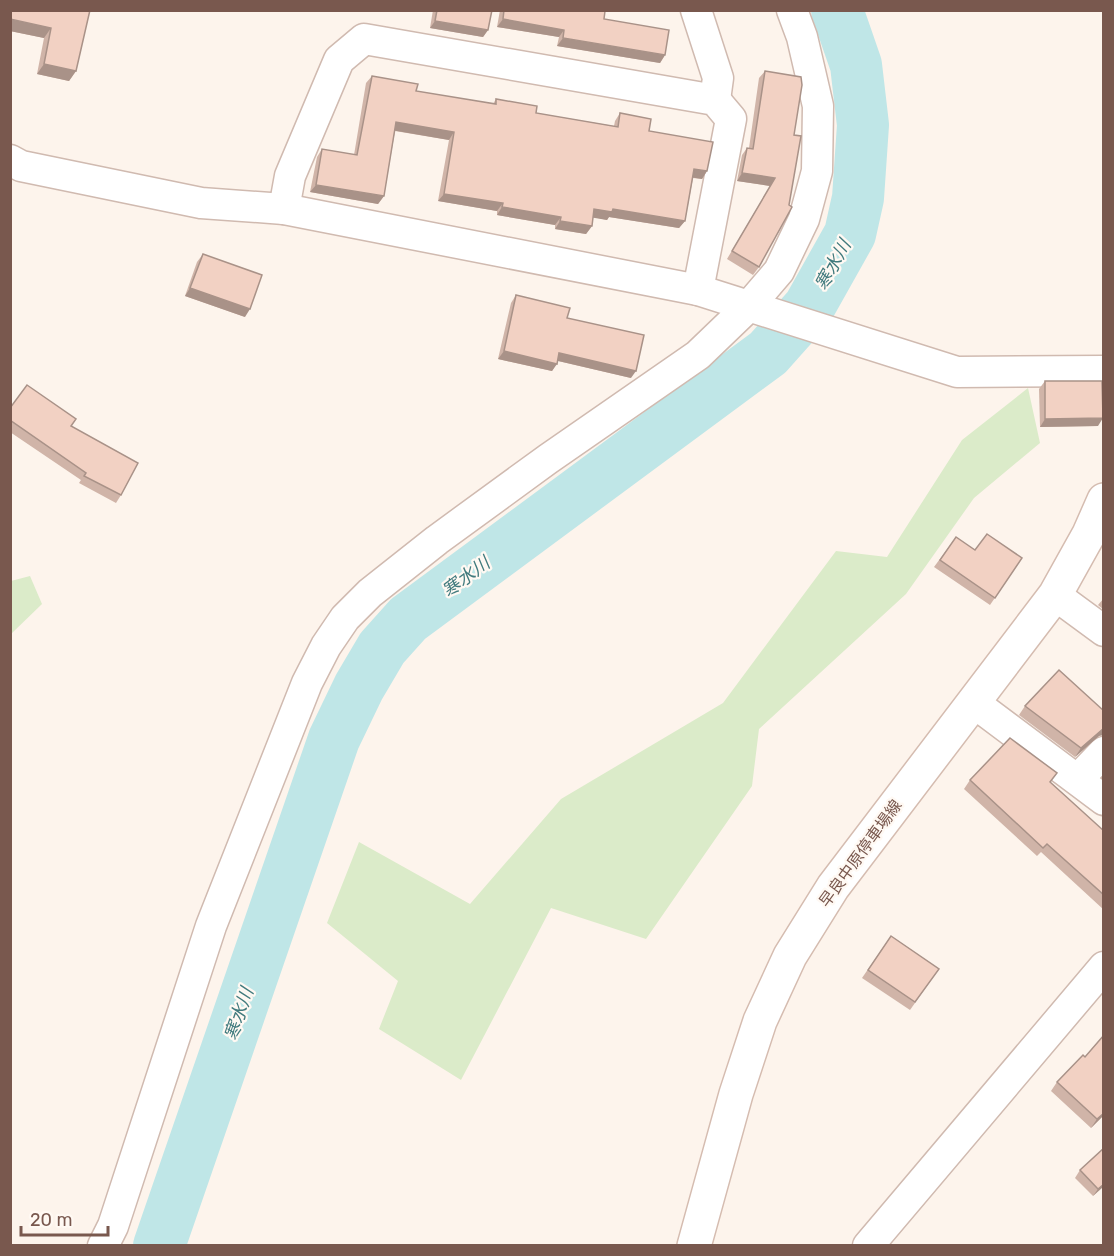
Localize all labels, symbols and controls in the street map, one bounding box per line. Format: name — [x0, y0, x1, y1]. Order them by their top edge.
water label: 寒水川 — [810, 234, 857, 294]
water label: 寒水川 — [438, 551, 496, 602]
street label: 早良中原停車場線 — [815, 796, 906, 911]
water label: 寒水川 — [220, 983, 259, 1043]
scale bar — [21, 1199, 108, 1237]
text: 20 m — [30, 1209, 72, 1231]

